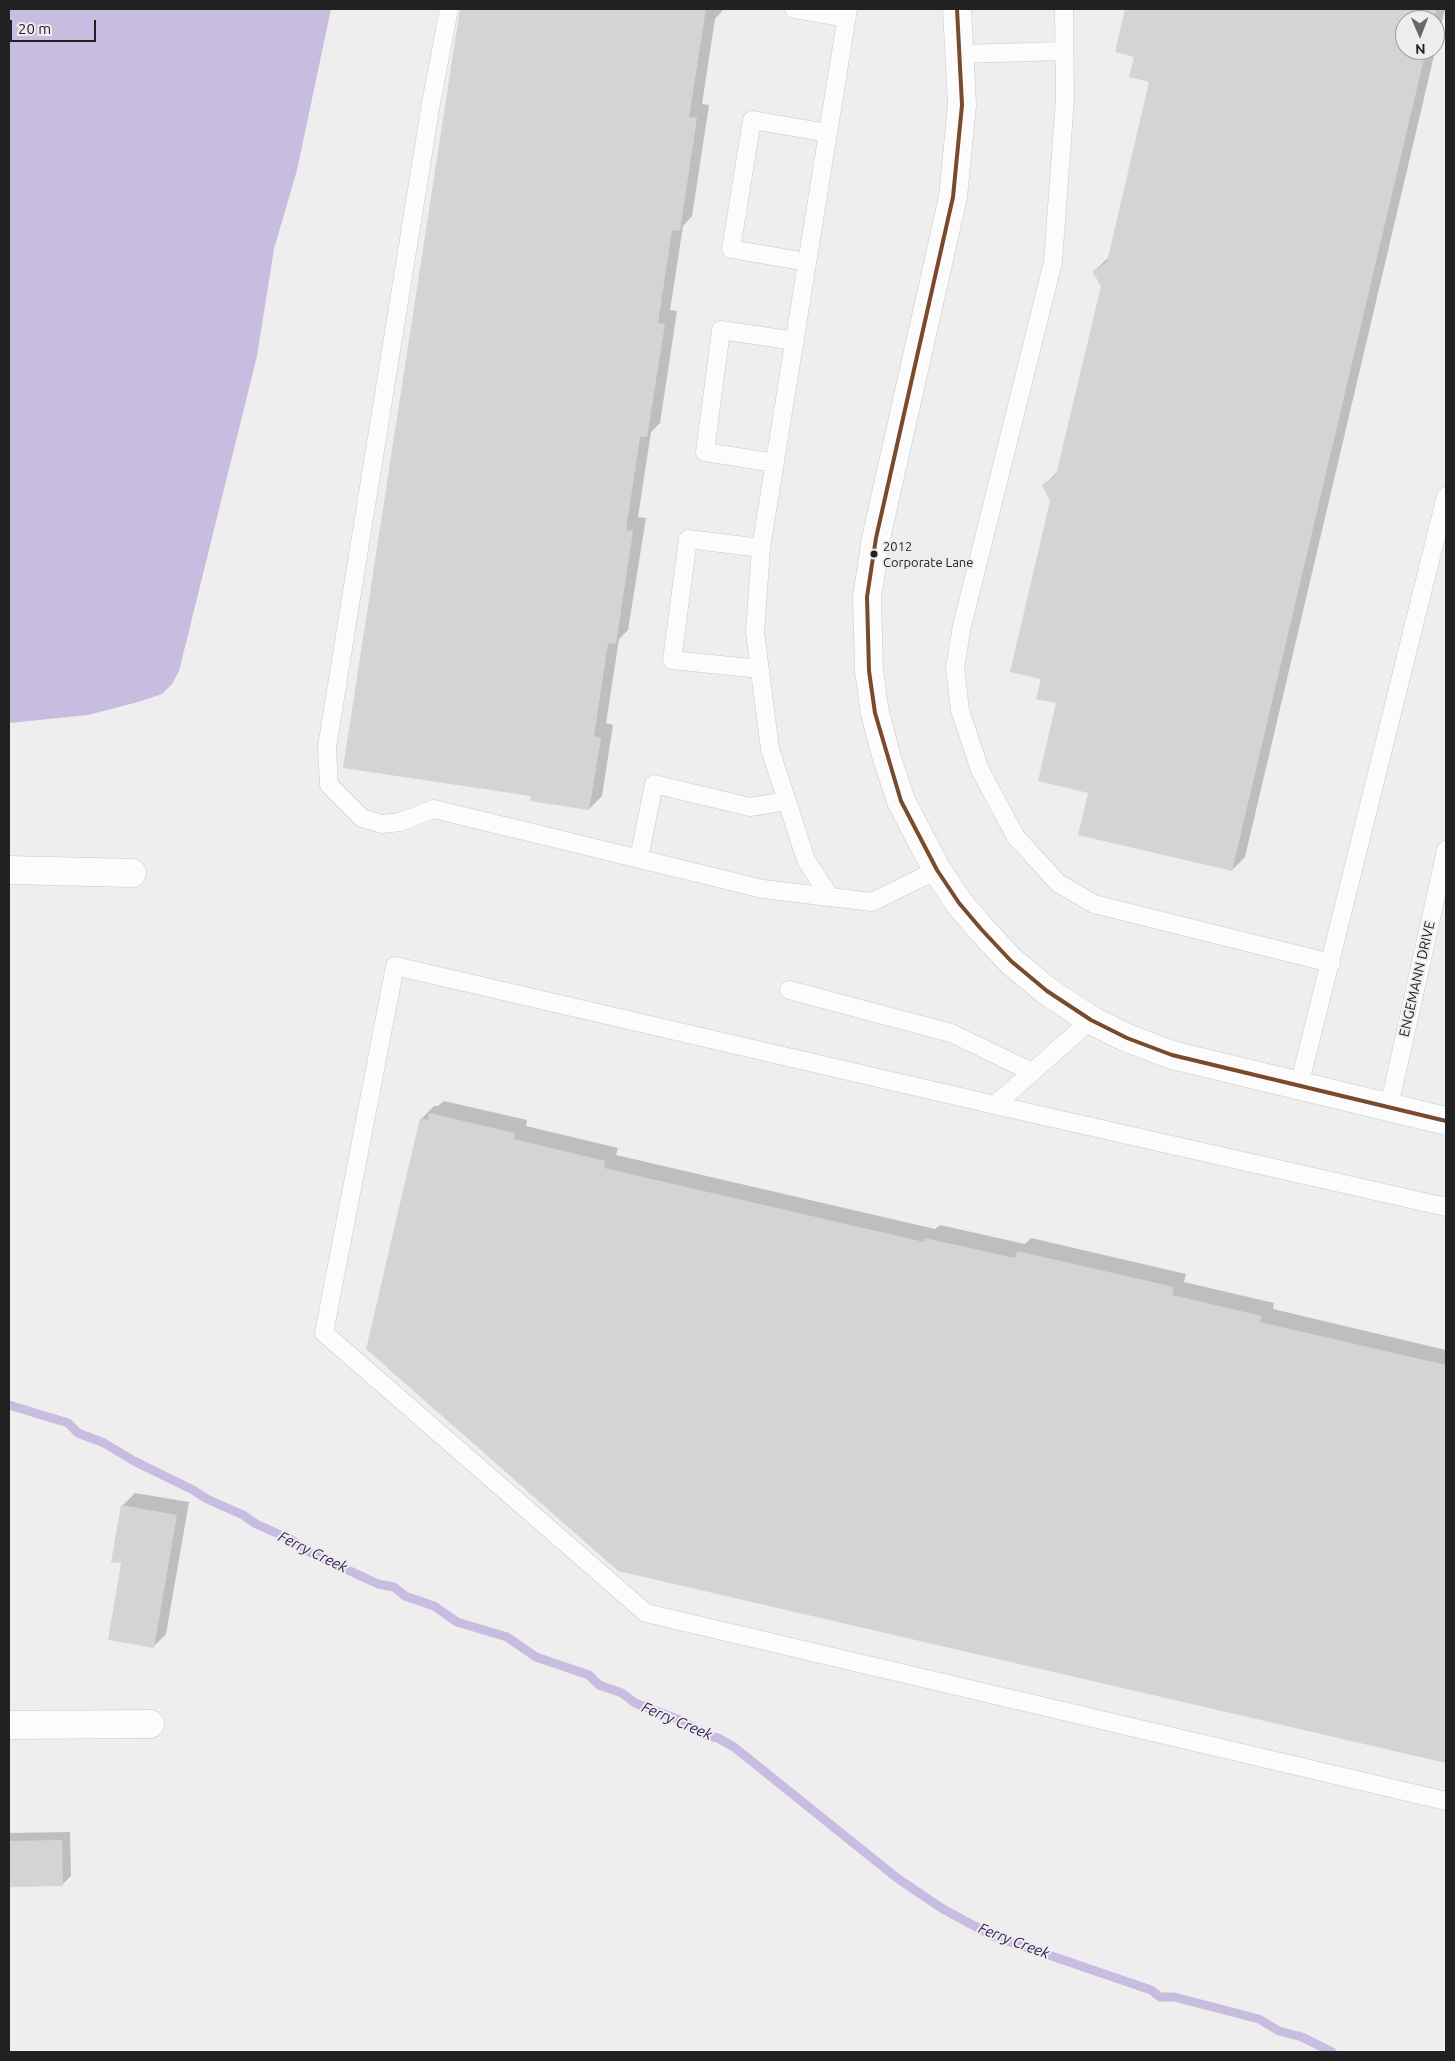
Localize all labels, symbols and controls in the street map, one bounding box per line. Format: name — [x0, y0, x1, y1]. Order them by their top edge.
scale bar — [12, 10, 99, 42]
north arrow — [1395, 10, 1445, 60]
text: 20 m — [18, 20, 51, 37]
text: N — [1415, 41, 1426, 57]
place label: 2012 Corporate Lane — [883, 539, 973, 570]
marker: 2012 Corporate Lane — [869, 549, 879, 559]
street label: ENGEMANN DRIVE — [1395, 919, 1439, 1039]
water label: Ferry Creek — [275, 1527, 351, 1577]
water label: Ferry Creek — [639, 1698, 715, 1744]
water label: Ferry Creek — [976, 1919, 1052, 1963]

